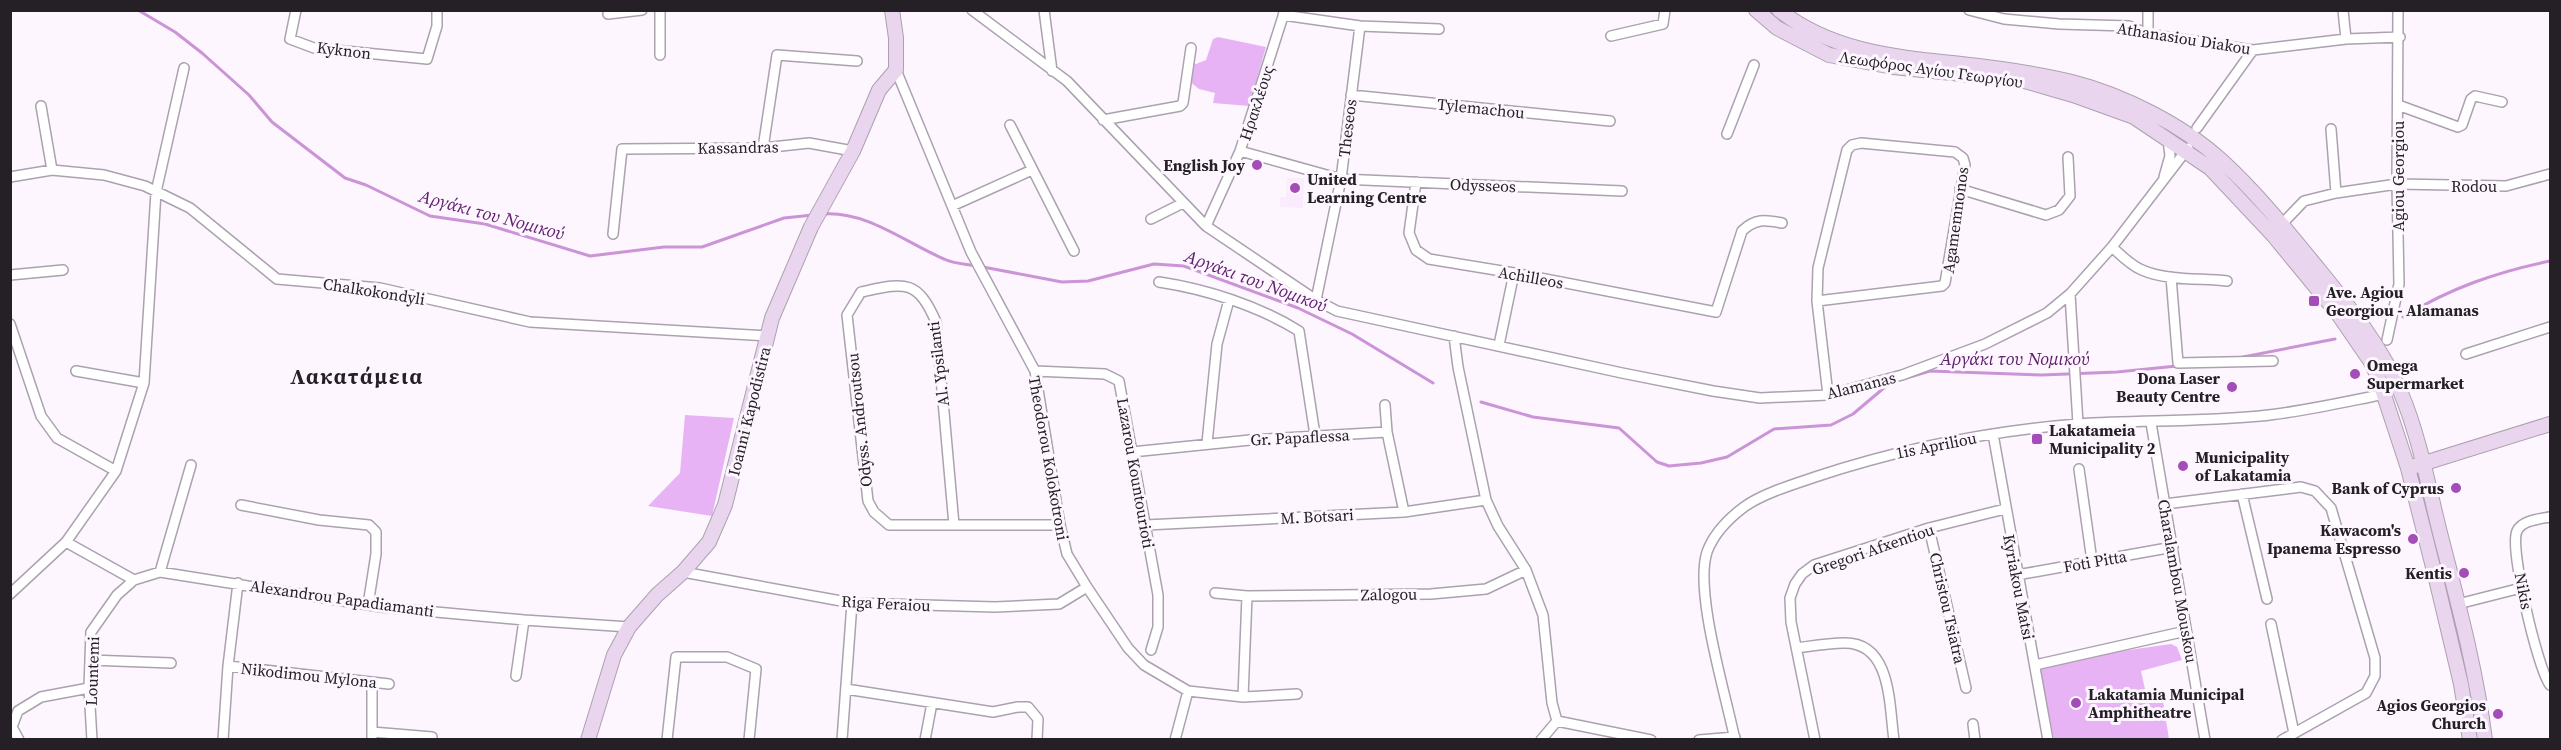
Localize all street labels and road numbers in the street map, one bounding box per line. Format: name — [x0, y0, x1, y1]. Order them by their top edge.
street label: Athanasiou Diakou — [2116, 17, 2252, 59]
street label: Kyknon — [316, 36, 373, 64]
street label: Λεωφόρος Αγίου Γεωργίου — [1838, 45, 2024, 93]
street label: Ηρακλέους — [1234, 63, 1278, 143]
street label: Tylemachou — [1436, 92, 1526, 124]
street label: Theseos — [1333, 98, 1361, 158]
street label: Agiou Georgiou — [2387, 121, 2409, 231]
street label: Kassandras — [697, 135, 779, 159]
street label: Agamemnonos — [1937, 165, 1973, 275]
street label: Odysseos — [1450, 173, 1516, 197]
street label: Rodou — [2451, 175, 2497, 197]
street label: Achilleos — [1497, 260, 1565, 294]
street label: Chalkokondyli — [321, 272, 427, 310]
street label: Al. Ypsilanti — [922, 320, 954, 408]
street label: Ioanni Kapodistira — [722, 343, 776, 478]
street label: Odyss. Androutsou — [841, 352, 877, 488]
street label: Alamanas — [1824, 366, 1898, 404]
street label: Theodorou Kolokotroni — [1024, 374, 1074, 542]
street label: Lazarou Kountourioti — [1112, 396, 1160, 550]
street label: Gr. Papaflessa — [1250, 423, 1351, 451]
street label: 1is Apriliou — [1894, 426, 1978, 464]
street label: Charalambou Mouskou — [2153, 497, 2203, 665]
street label: M. Botsari — [1280, 503, 1354, 529]
street label: Gregori Afxentiou — [1809, 518, 1937, 580]
street label: Kyriakou Matsi — [1998, 532, 2040, 642]
street label: Foti Pitta — [2062, 544, 2129, 577]
street label: Christou Tsiatra — [1925, 550, 1972, 667]
street label: Nikis — [2510, 571, 2538, 611]
street label: Alexandrou Papadiamanti — [249, 574, 436, 622]
street label: Zalogou — [1361, 583, 1417, 605]
street label: Riga Feraiou — [841, 590, 931, 616]
street label: Lountemi — [80, 636, 104, 706]
street label: Nikodimou Mylona — [240, 657, 379, 693]

